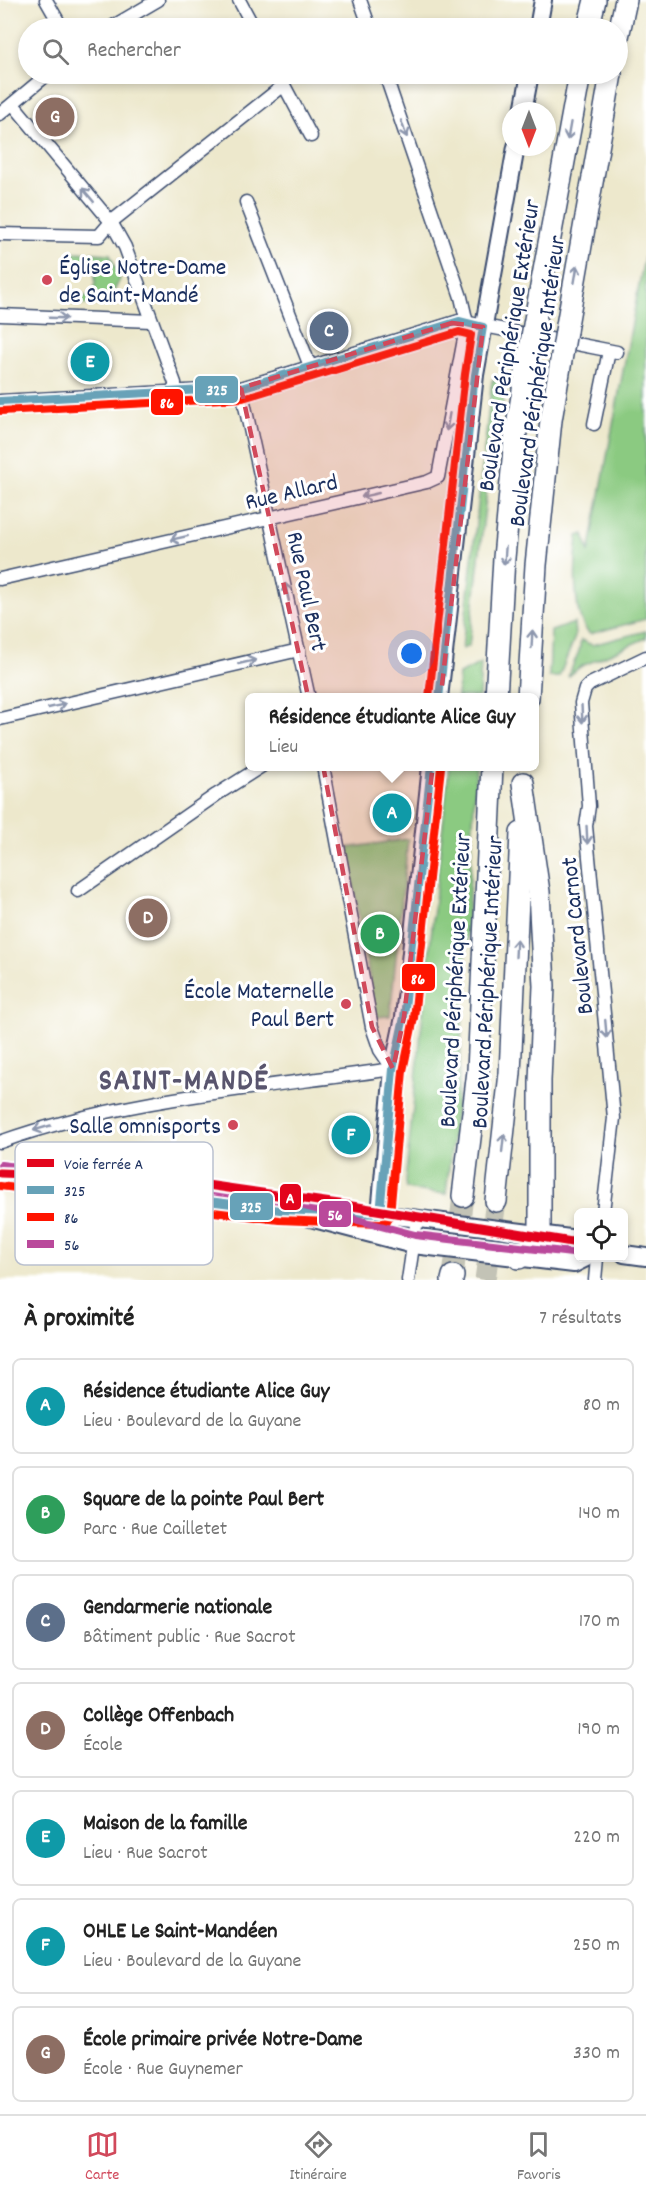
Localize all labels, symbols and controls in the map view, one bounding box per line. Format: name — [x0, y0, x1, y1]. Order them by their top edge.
search box — [18, 18, 628, 84]
icon: search — [39, 35, 72, 68]
text: Rechercher — [87, 36, 181, 67]
pin: G — [36, 94, 74, 140]
north arrow — [502, 102, 556, 156]
one-way arrow — [399, 119, 410, 138]
one-way arrow — [564, 121, 575, 140]
one-way arrow — [82, 187, 95, 203]
street label: Boulevard Périphérique Extérieur — [471, 197, 551, 494]
street label: Boulevard Périphérique Intérieur — [502, 234, 576, 529]
place label: Église Notre-Dame de Saint-Mandé — [59, 252, 226, 314]
one-way arrow — [571, 264, 582, 284]
marker: Église Notre-Dame de Saint-Mandé — [40, 273, 54, 287]
pin: C — [310, 308, 348, 354]
one-way arrow — [48, 312, 68, 323]
pin: E — [70, 340, 110, 385]
line badge: 325 — [194, 375, 239, 404]
text: 325 — [206, 380, 228, 403]
line badge: 86 — [150, 388, 184, 416]
text: 86 — [160, 393, 174, 416]
one-way arrow — [442, 411, 453, 431]
street label: Rue Allard — [242, 467, 341, 521]
one-way arrow — [360, 489, 379, 501]
street label: Rue Paul Bert — [276, 529, 334, 655]
one-way arrow — [170, 532, 189, 544]
one-way arrow — [499, 545, 510, 565]
one-way arrow — [281, 583, 292, 603]
one-way arrow — [526, 630, 537, 650]
your location — [397, 639, 426, 668]
one-way arrow — [237, 655, 256, 667]
popup — [245, 693, 539, 771]
one-way arrow — [47, 700, 66, 711]
text: Résidence étudiante Alice Guy — [269, 703, 515, 734]
one-way arrow — [576, 703, 587, 723]
text: Lieu — [269, 734, 298, 762]
pin: A — [372, 790, 412, 836]
one-way arrow — [582, 824, 593, 844]
street label: Boulevard Périphérique Extérieur — [432, 832, 482, 1128]
street label: Boulevard Périphérique Intérieur — [464, 835, 514, 1130]
street label: Boulevard Carnot — [554, 855, 604, 1016]
pin: D — [128, 896, 168, 940]
pin: B — [360, 912, 400, 956]
one-way arrow — [510, 939, 521, 959]
line badge: 86 — [401, 963, 436, 992]
text: 86 — [411, 969, 425, 992]
place label: École Maternelle Paul Bert — [184, 976, 334, 1038]
marker: École Maternelle Paul Bert — [339, 997, 353, 1011]
one-way arrow — [601, 1019, 612, 1038]
district label: SAINT-MANDÉ — [99, 1062, 269, 1105]
place label: Salle omnisports — [69, 1111, 221, 1145]
pin: F — [332, 1112, 370, 1158]
marker: Salle omnisports — [226, 1118, 240, 1132]
one-way arrow — [33, 1122, 52, 1134]
one-way arrow — [498, 1133, 509, 1153]
legend — [15, 1142, 213, 1265]
text: Voie ferrée A — [64, 1154, 144, 1177]
text: 325 — [64, 1181, 86, 1204]
line badge: A — [279, 1183, 302, 1211]
text: A — [286, 1188, 295, 1211]
line badge: 325 — [229, 1192, 274, 1221]
text: 325 — [240, 1197, 262, 1220]
line badge: 56 — [318, 1200, 352, 1228]
text: 56 — [327, 1205, 343, 1228]
text: 86 — [64, 1208, 78, 1231]
map controls — [574, 1208, 628, 1262]
button: locate — [574, 1208, 628, 1262]
text: 56 — [64, 1235, 79, 1258]
text: À proximité — [24, 1301, 134, 1338]
text: 7 résultats — [539, 1305, 622, 1333]
text: Résidence étudiante Alice Guy — [83, 1377, 329, 1408]
text: A — [40, 1392, 51, 1420]
text: 80 m — [583, 1392, 620, 1420]
text: Lieu · Boulevard de la Guyane — [83, 1408, 301, 1436]
text: Square de la pointe Paul Bert — [83, 1485, 324, 1516]
text: B — [41, 1500, 50, 1528]
text: 140 m — [578, 1500, 620, 1528]
text: Parc · Rue Cailletet — [83, 1516, 227, 1544]
text: Gendarmerie nationale — [83, 1593, 272, 1624]
text: C — [41, 1608, 50, 1636]
text: 170 m — [579, 1608, 620, 1636]
text: Bâtiment public · Rue Sacrot — [83, 1624, 296, 1652]
text: Collège Offenbach — [83, 1701, 234, 1732]
text: D — [40, 1716, 51, 1744]
text: 190 m — [577, 1716, 620, 1744]
text: École — [83, 1732, 123, 1760]
text: Maison de la famille — [83, 1809, 247, 1840]
text: E — [41, 1824, 50, 1852]
text: 220 m — [573, 1824, 620, 1852]
text: Lieu · Rue Sacrot — [83, 1840, 208, 1868]
text: OHLE Le Saint-Mandéen — [83, 1917, 278, 1948]
text: F — [41, 1932, 50, 1960]
text: 250 m — [573, 1932, 620, 1960]
text: Lieu · Boulevard de la Guyane — [83, 1948, 301, 1976]
text: École primaire privée Notre-Dame — [83, 2025, 363, 2056]
text: G — [40, 2040, 51, 2068]
text: 330 m — [573, 2040, 620, 2068]
text: École · Rue Guynemer — [83, 2056, 243, 2084]
tab: Carte — [85, 2128, 119, 2187]
tab: Itinéraire — [289, 2128, 347, 2187]
tab: Favoris — [517, 2128, 561, 2187]

